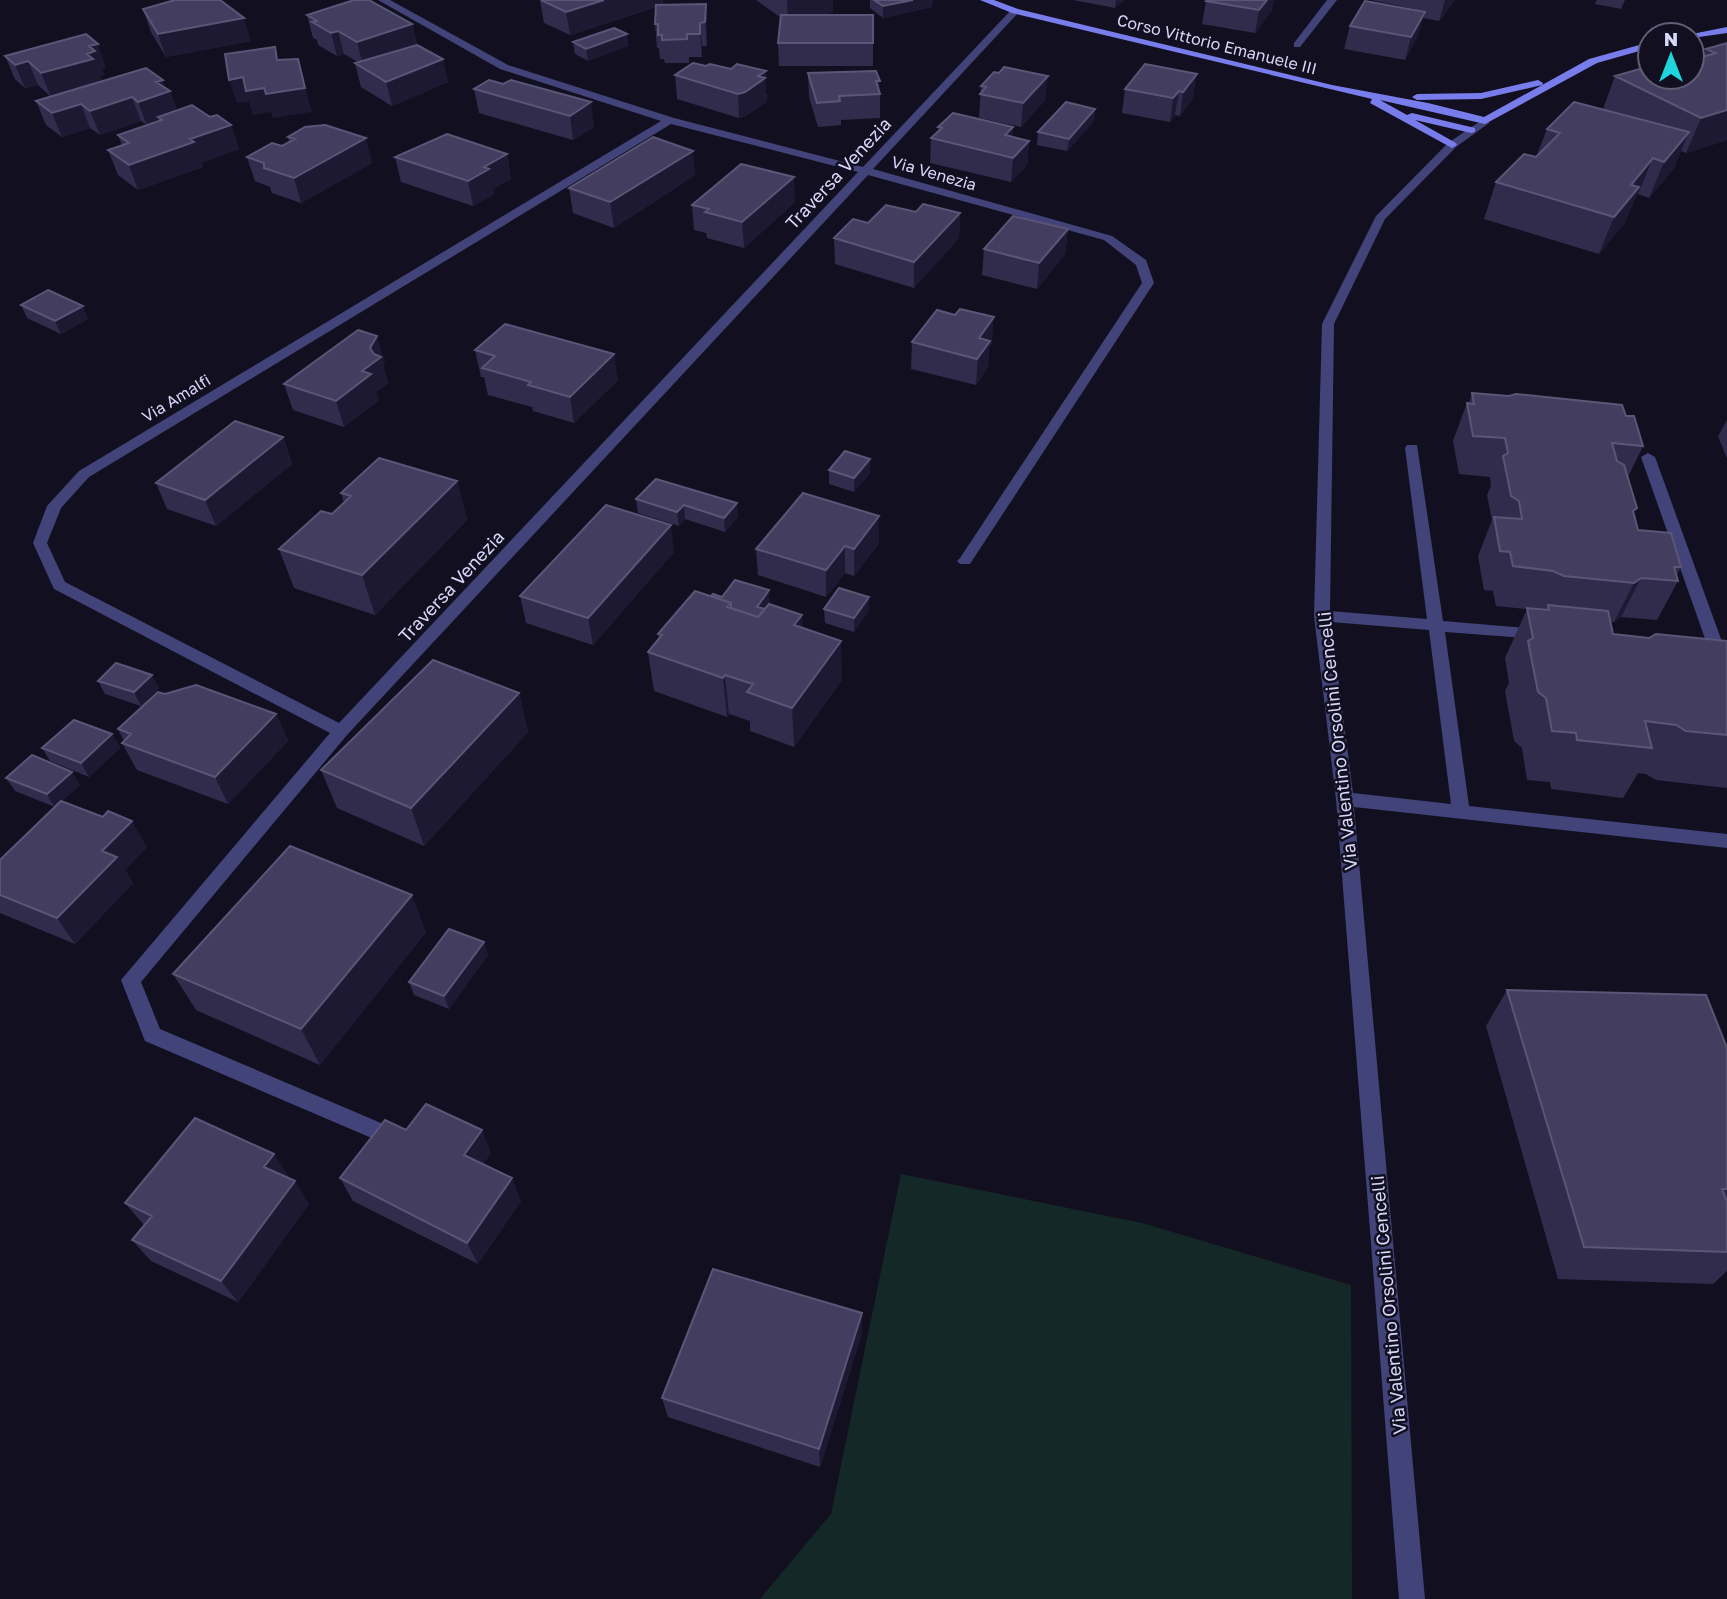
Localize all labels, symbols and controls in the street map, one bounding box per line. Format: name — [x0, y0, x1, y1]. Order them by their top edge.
street label: Corso Vittorio Emanuele III — [1115, 9, 1319, 79]
north arrow — [1636, 21, 1706, 91]
text: N — [1664, 27, 1678, 50]
street label: Traversa Venezia — [781, 113, 895, 233]
street label: Via Venezia — [889, 151, 979, 195]
street label: Via Amalfi — [138, 370, 214, 426]
street label: Traversa Venezia — [394, 526, 508, 646]
street label: Via Valentino Orsolini Cencelli — [1312, 611, 1362, 871]
street label: Via Valentino Orsolini Cencelli — [1366, 1175, 1410, 1435]

